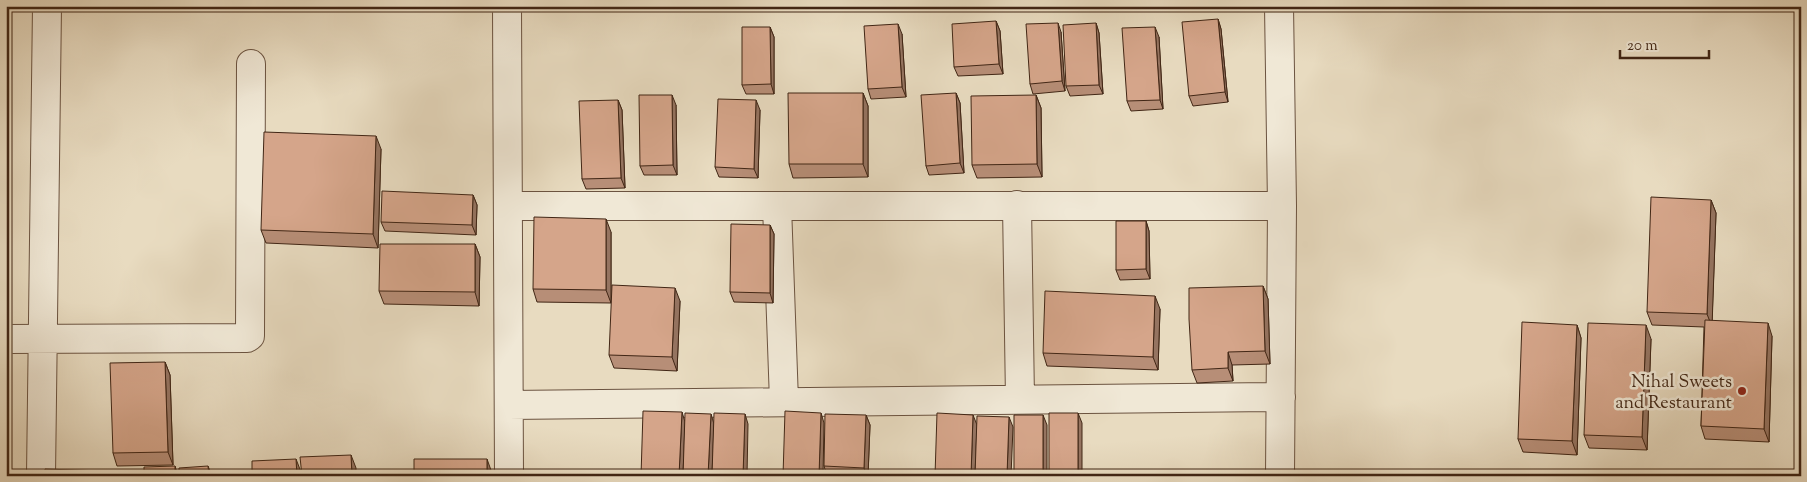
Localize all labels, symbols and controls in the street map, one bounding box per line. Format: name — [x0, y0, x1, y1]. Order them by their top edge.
scale bar — [1620, 28, 1708, 60]
text: 20 m — [1627, 36, 1658, 57]
place label: Nihal Sweets and Restaurant — [1615, 370, 1732, 417]
marker: Nihal Sweets and Restaurant — [1736, 385, 1748, 397]

